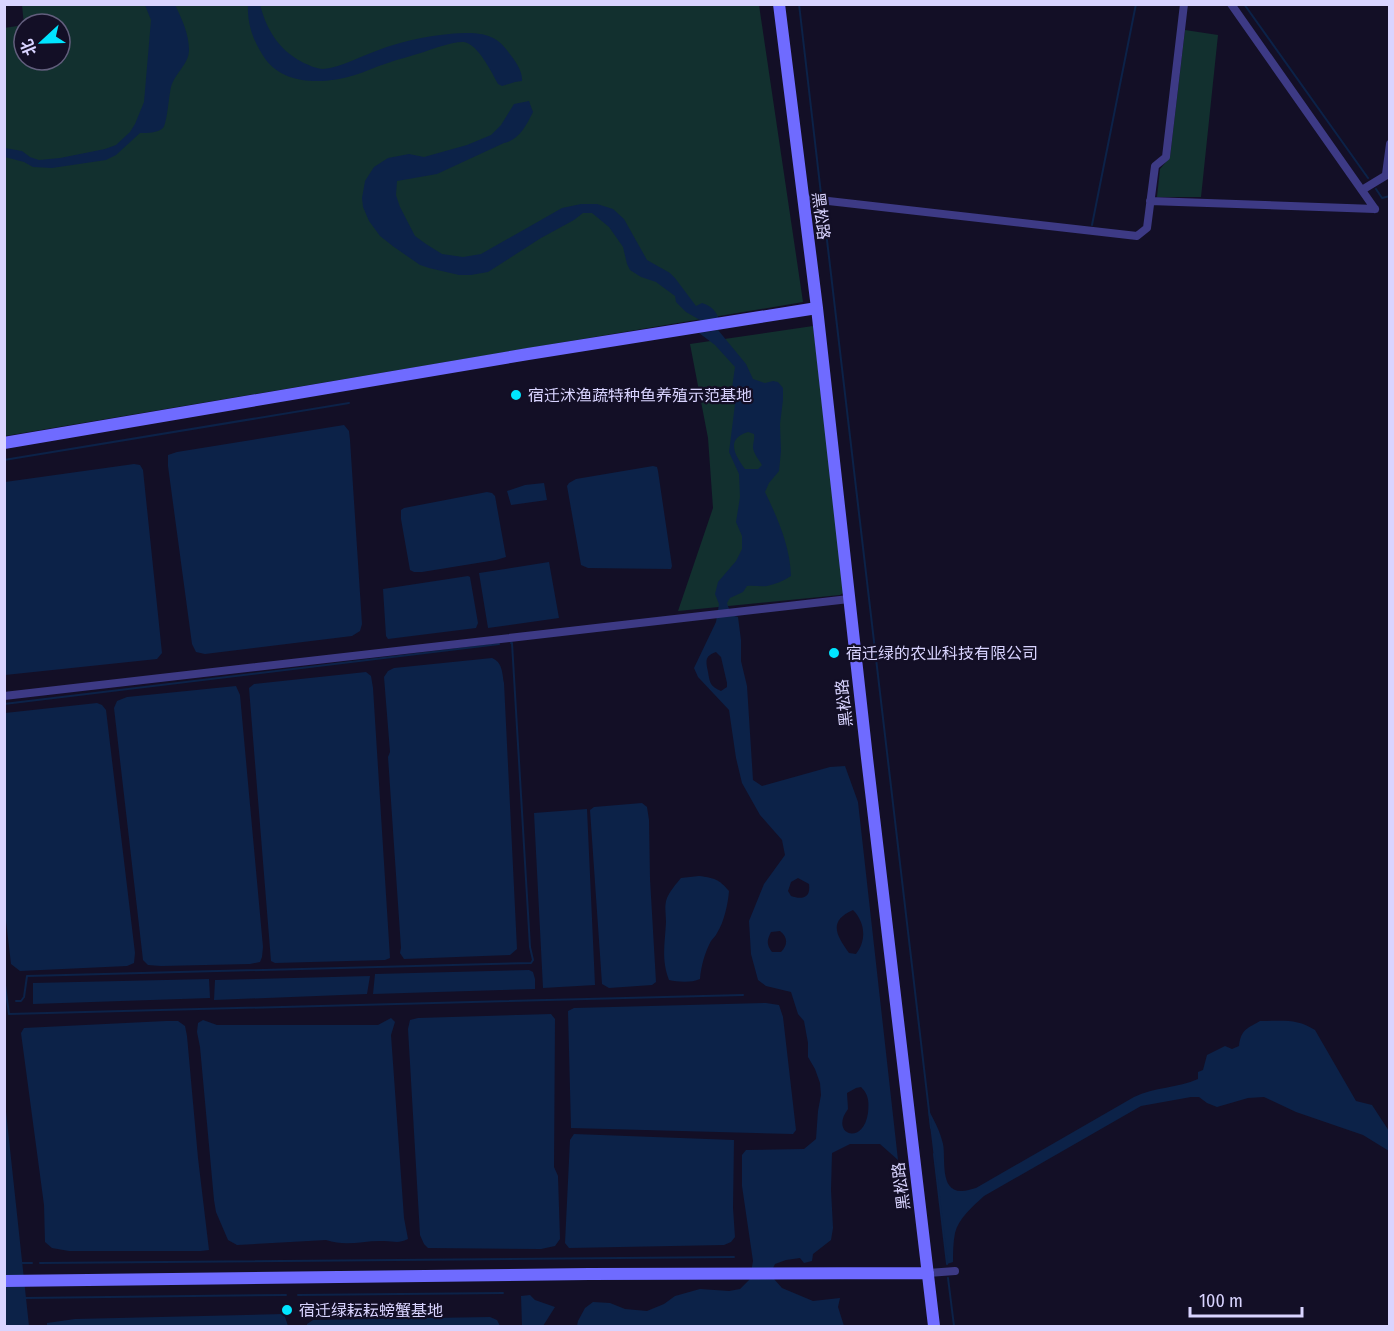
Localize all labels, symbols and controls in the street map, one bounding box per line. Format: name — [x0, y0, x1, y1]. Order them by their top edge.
north arrow — [12, 12, 72, 72]
text: 北 — [17, 36, 40, 58]
street label: 黑松路 — [809, 191, 833, 241]
place label: 宿迁沭渔蔬特种鱼养殖示范基地 — [528, 386, 752, 405]
marker: 宿迁沭渔蔬特种鱼养殖示范基地 — [509, 388, 523, 402]
place label: 宿迁绿的农业科技有限公司 — [846, 644, 1038, 663]
marker: 宿迁绿的农业科技有限公司 — [827, 646, 841, 660]
street label: 黑松路 — [832, 678, 856, 728]
street label: 黑松路 — [889, 1161, 913, 1211]
scale bar — [1190, 1280, 1302, 1318]
text: 100 m — [1199, 1290, 1243, 1312]
place label: 宿迁绿耘耘螃蟹基地 — [299, 1301, 443, 1320]
marker: 宿迁绿耘耘螃蟹基地 — [280, 1303, 294, 1317]

